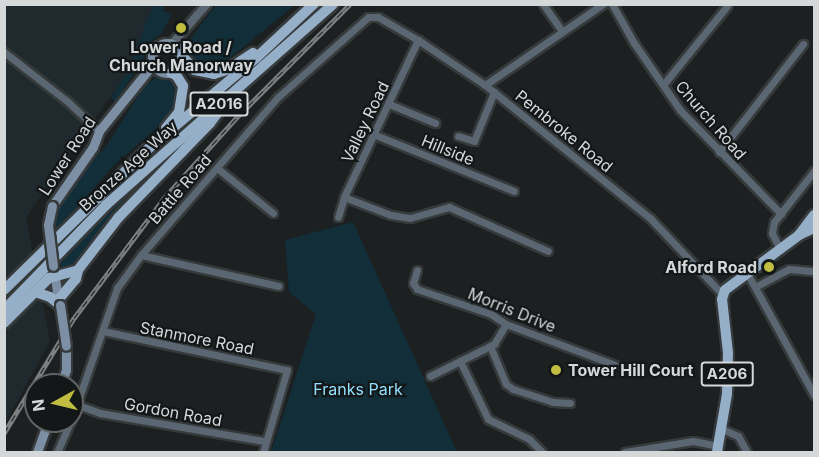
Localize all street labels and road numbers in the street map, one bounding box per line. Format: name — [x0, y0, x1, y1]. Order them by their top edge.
street label: Church Road — [672, 77, 750, 163]
street label: Valley Road — [337, 78, 393, 166]
street label: Pembroke Road — [512, 86, 616, 176]
road number: A2016 — [189, 92, 249, 116]
street label: Lower Road — [35, 113, 99, 199]
street label: Bronze Age Way — [75, 117, 181, 215]
street label: Hillside — [419, 131, 477, 169]
street label: Battle Road — [145, 150, 215, 228]
street label: Morris Drive — [465, 284, 559, 336]
street label: Stanmore Road — [138, 318, 256, 358]
road number: A206 — [700, 362, 754, 386]
street label: Gordon Road — [122, 394, 224, 430]

